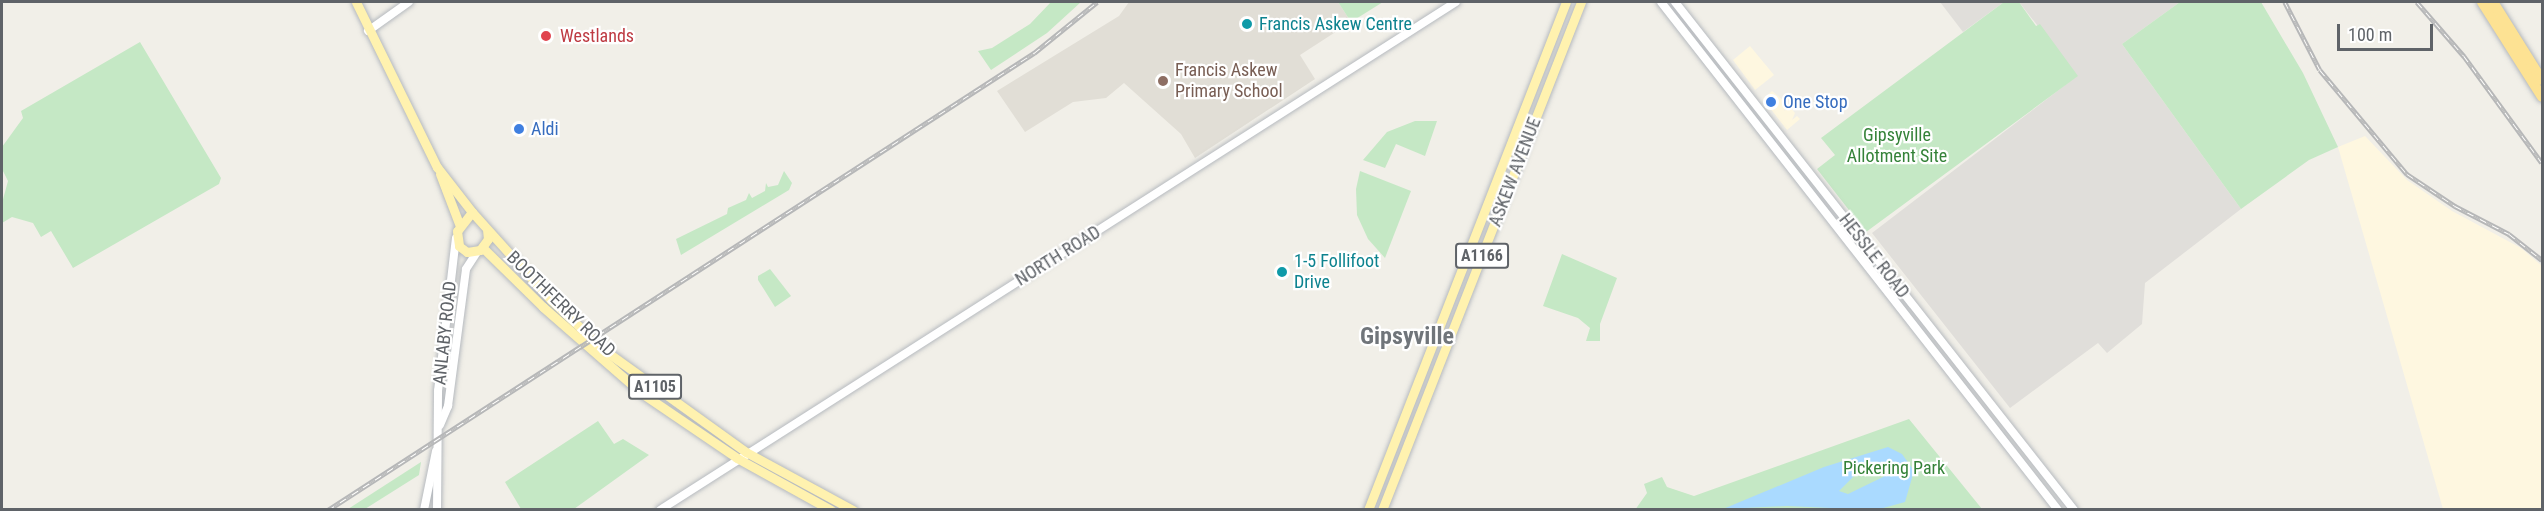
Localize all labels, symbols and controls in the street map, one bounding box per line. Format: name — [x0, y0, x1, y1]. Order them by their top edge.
scale bar — [2340, 12, 2436, 50]
place label: Francis Askew Centre — [1259, 13, 1412, 35]
marker: Francis Askew Centre — [1240, 17, 1254, 31]
text: 100 m — [2348, 24, 2392, 45]
place label: Westlands — [560, 25, 634, 47]
marker: Westlands — [537, 27, 555, 45]
place label: Francis Askew Primary School — [1175, 60, 1283, 103]
marker: Francis Askew Primary School — [1156, 74, 1170, 88]
place label: One Stop — [1783, 91, 1848, 113]
marker: One Stop — [1764, 95, 1778, 109]
street label: ASKEW AVENUE — [1484, 114, 1546, 230]
place label: Aldi — [531, 118, 559, 140]
marker: Aldi — [512, 122, 526, 136]
park label: Gipsyville Allotment Site — [1847, 125, 1947, 168]
street label: HESSLE ROAD — [1834, 209, 1914, 303]
street label: NORTH ROAD — [1011, 221, 1105, 291]
road number: A1166 — [1455, 243, 1509, 269]
street label: BOOTHFERRY ROAD — [502, 247, 620, 361]
place label: 1-5 Follifoot Drive — [1294, 251, 1379, 294]
marker: 1-5 Follifoot Drive — [1275, 265, 1289, 279]
street label: ANLABY ROAD — [429, 280, 461, 386]
district label: Gipsyville — [1360, 323, 1454, 351]
road number: A1105 — [628, 374, 682, 400]
park label: Pickering Park — [1843, 457, 1945, 479]

